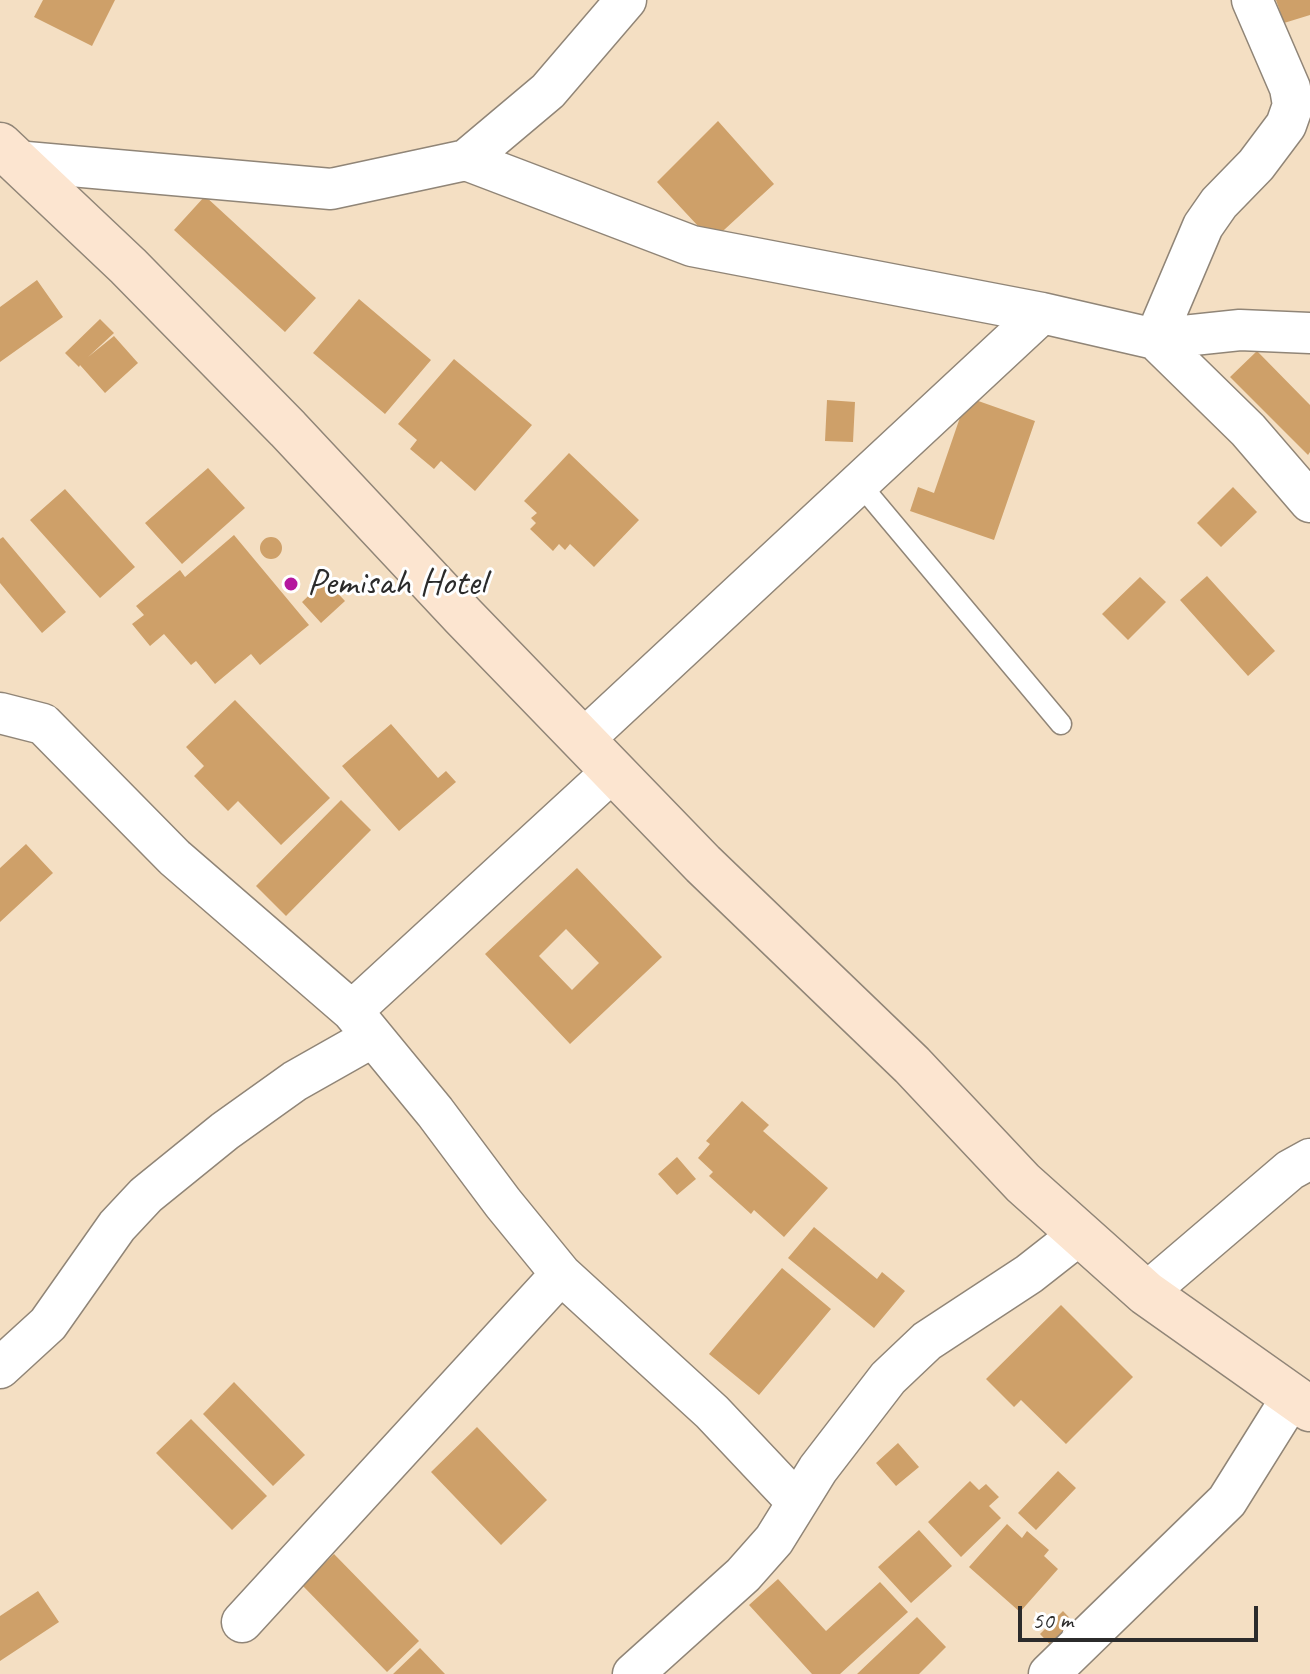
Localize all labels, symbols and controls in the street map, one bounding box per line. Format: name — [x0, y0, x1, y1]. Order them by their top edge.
place label: Pemisah Hotel — [307, 561, 486, 607]
marker: Pemisah Hotel — [282, 575, 300, 593]
scale bar — [1022, 1590, 1262, 1640]
text: 50 m — [1032, 1605, 1073, 1635]

